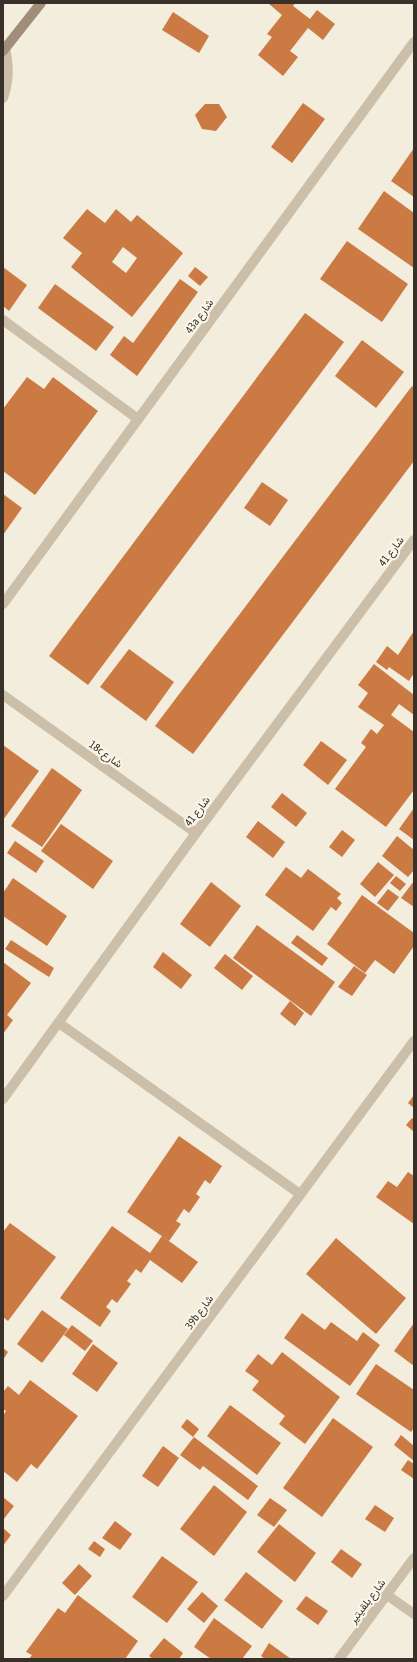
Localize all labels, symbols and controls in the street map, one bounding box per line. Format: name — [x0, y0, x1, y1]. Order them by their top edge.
street label: 43a شارع — [183, 296, 217, 337]
street label: شارع 41 — [376, 534, 408, 569]
street label: 18c شارع — [86, 738, 125, 772]
street label: شارع 41 — [182, 794, 214, 829]
street label: 39b شارع — [183, 1292, 217, 1333]
street label: شارع بلقيتير — [346, 1576, 389, 1628]

